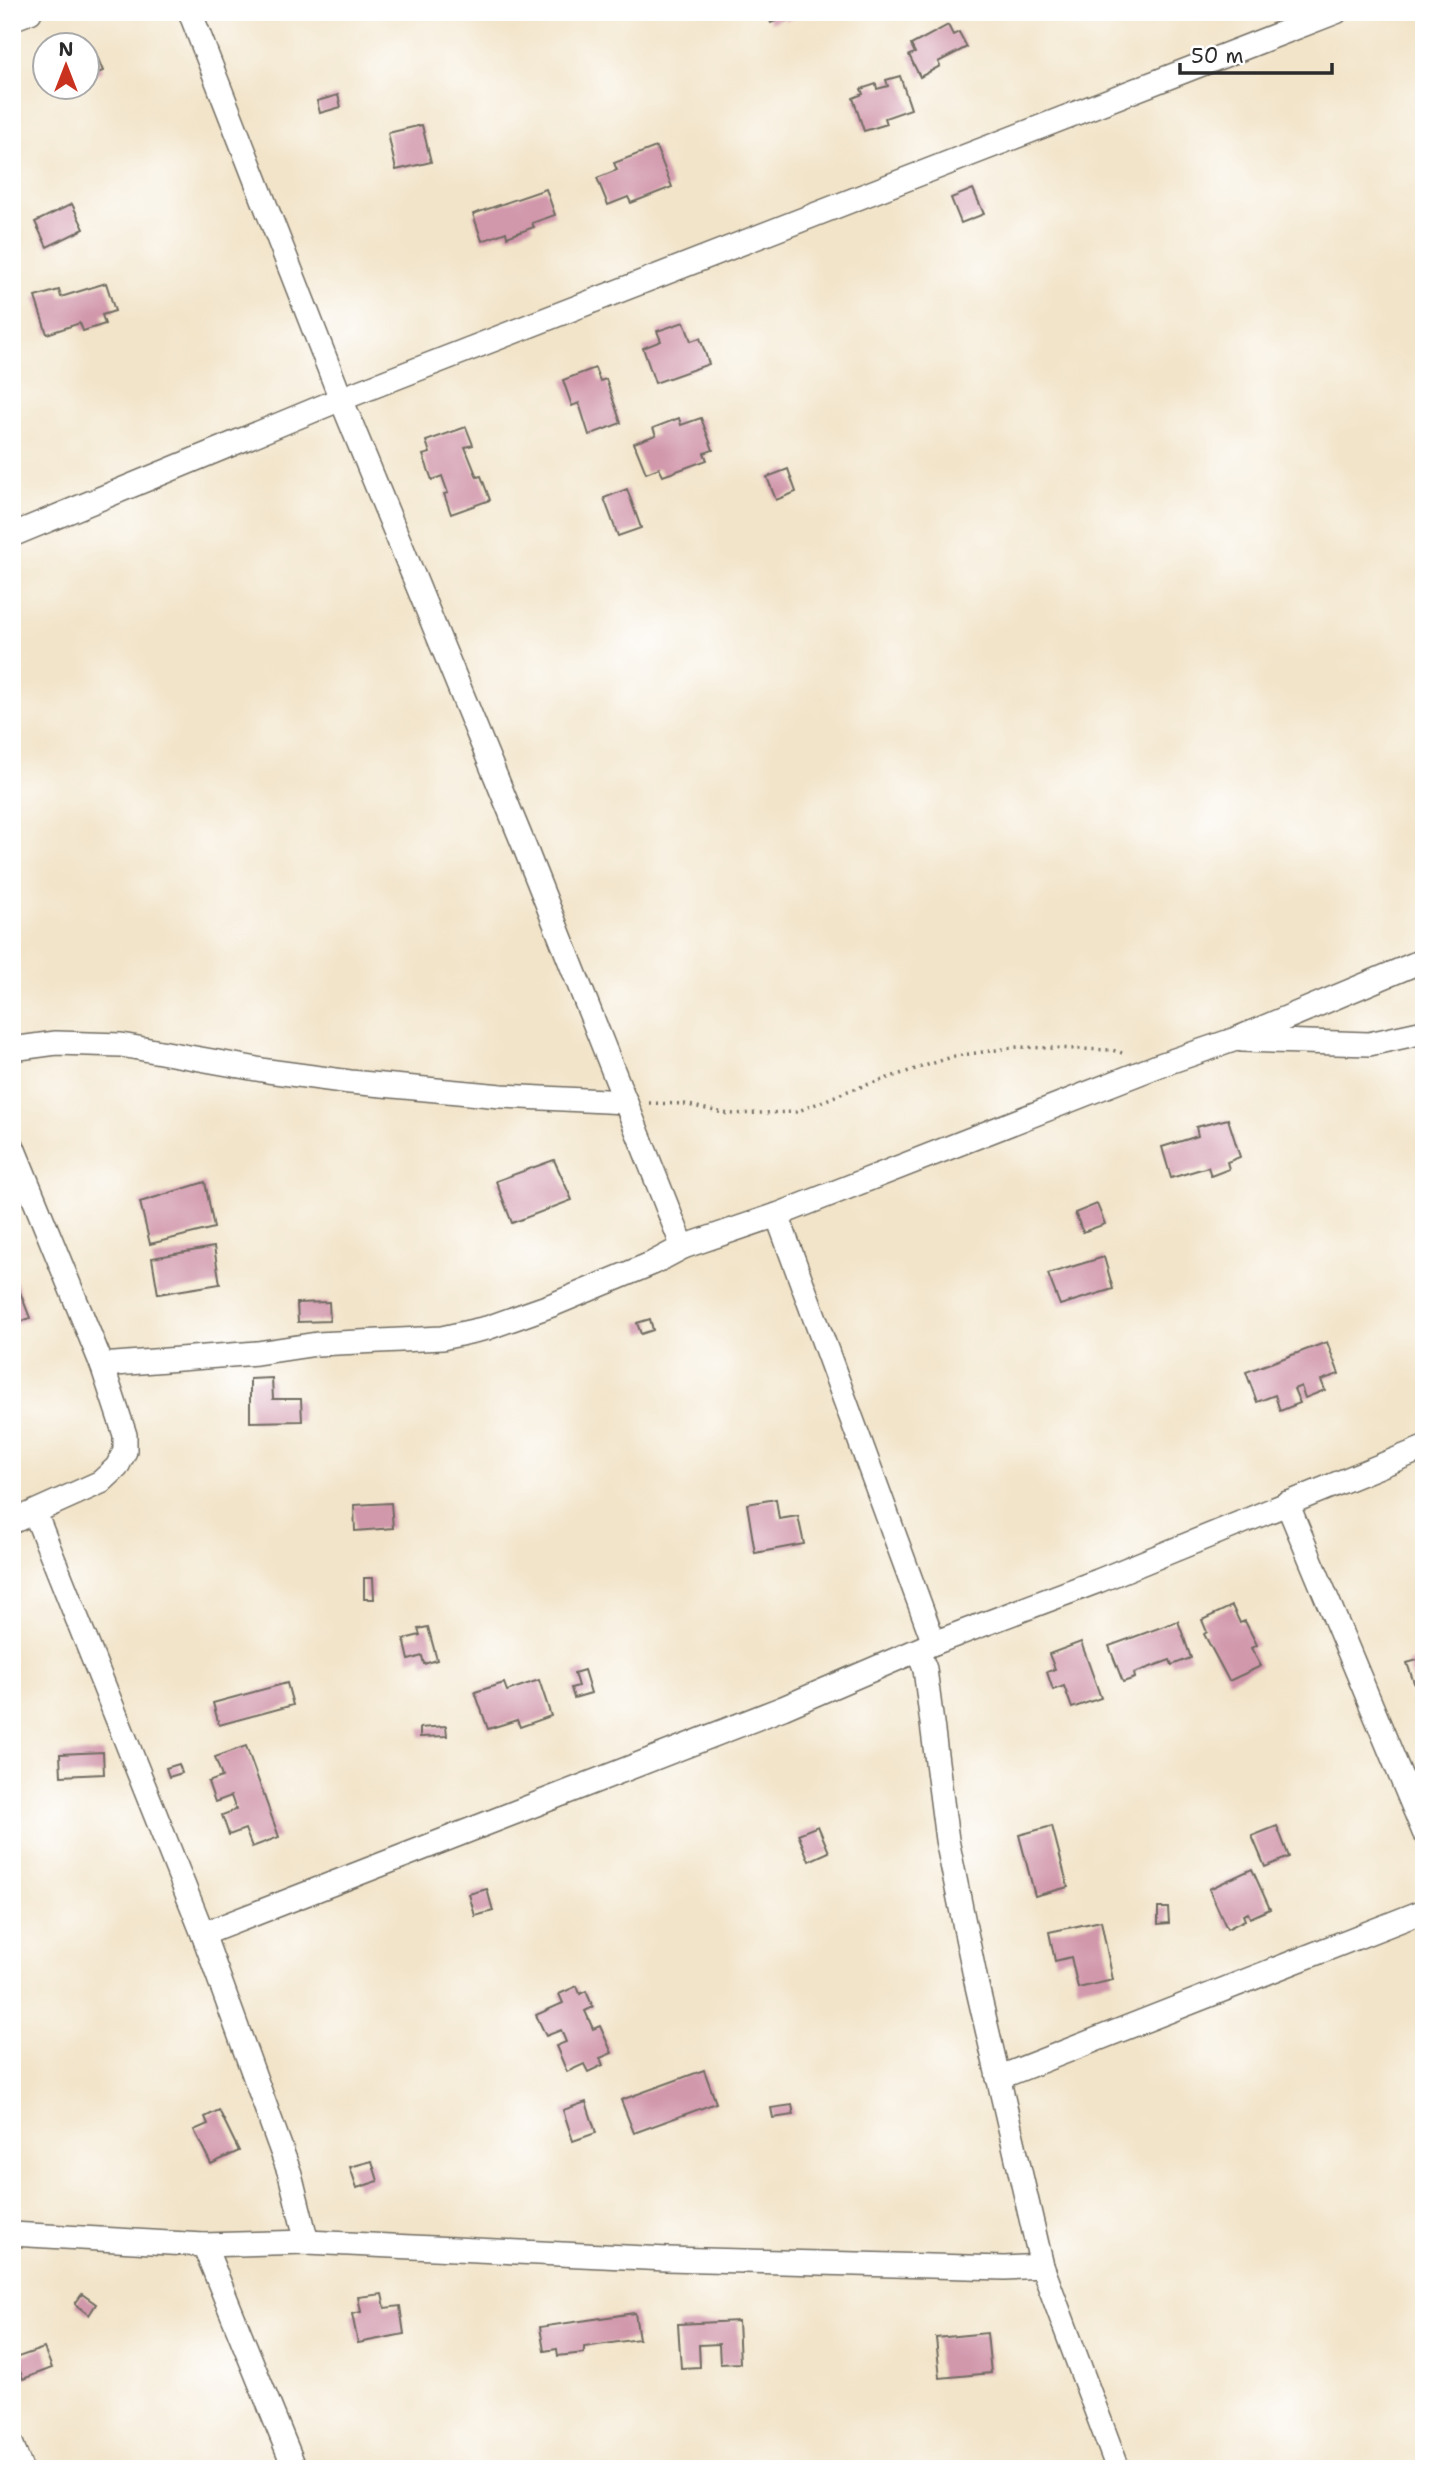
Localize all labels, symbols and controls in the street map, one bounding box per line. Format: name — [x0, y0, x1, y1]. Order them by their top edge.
north arrow — [32, 32, 102, 102]
scale bar — [1180, 32, 1333, 76]
text: N — [58, 37, 74, 62]
text: 50 m — [1191, 42, 1244, 70]

